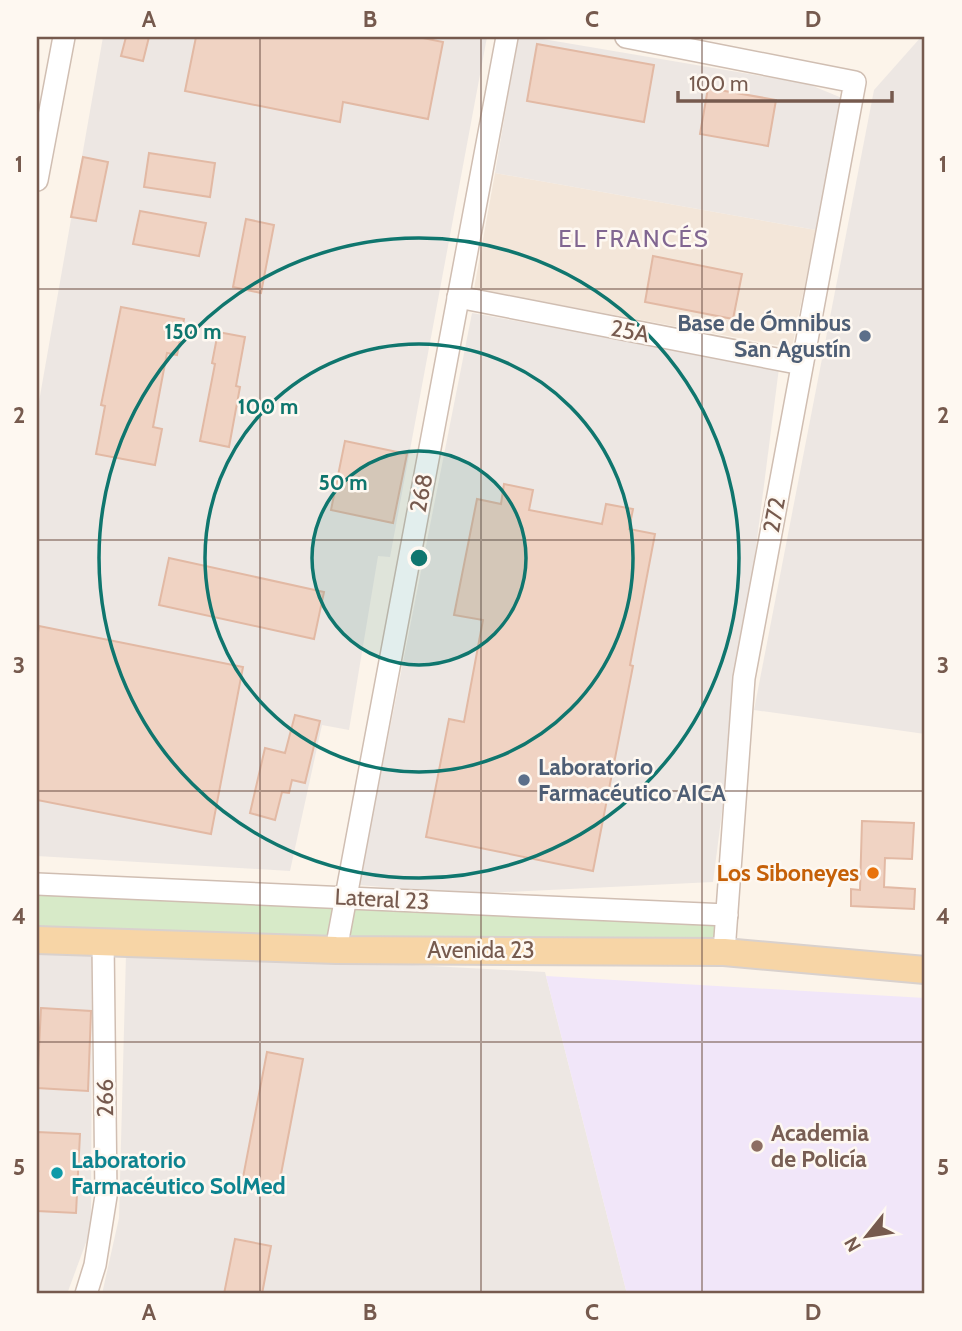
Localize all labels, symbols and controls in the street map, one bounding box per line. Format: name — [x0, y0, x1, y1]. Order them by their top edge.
text: A — [142, 5, 157, 33]
text: B — [363, 5, 377, 33]
text: C — [585, 5, 599, 33]
text: D — [805, 5, 821, 33]
scale bar — [678, 60, 892, 104]
text: 100 m — [689, 71, 748, 96]
text: 1 — [15, 150, 23, 178]
text: 1 — [939, 150, 947, 178]
district label: EL FRANCÉS — [558, 224, 710, 253]
place label: Base de Ómnibus San Agustín — [677, 309, 851, 363]
street label: 25A — [608, 314, 652, 348]
text: 150 m — [165, 319, 221, 344]
marker: Base de Ómnibus San Agustín — [857, 328, 873, 344]
text: 100 m — [238, 394, 298, 419]
text: 2 — [13, 401, 25, 429]
text: 2 — [937, 401, 949, 429]
text: 50 m — [318, 470, 368, 495]
street label: 268 — [404, 471, 438, 515]
street label: 272 — [757, 495, 791, 535]
centre of rings — [407, 546, 431, 570]
text: 3 — [13, 651, 25, 679]
text: 3 — [937, 651, 949, 679]
place label: Laboratorio Farmacéutico AICA — [538, 753, 727, 807]
marker: Laboratorio Farmacéutico AICA — [516, 772, 532, 788]
place label: Los Siboneyes — [717, 859, 859, 887]
marker: Los Siboneyes — [865, 865, 881, 881]
street label: Lateral 23 — [334, 883, 430, 915]
text: 4 — [12, 902, 26, 930]
text: 4 — [936, 902, 950, 930]
street label: Avenida 23 — [427, 936, 535, 964]
street label: 266 — [91, 1079, 119, 1117]
place label: Academia de Policía — [771, 1119, 870, 1173]
marker: Academia de Policía — [749, 1138, 765, 1154]
place label: Laboratorio Farmacéutico SolMed — [71, 1146, 286, 1200]
text: 5 — [13, 1153, 25, 1181]
text: 5 — [937, 1153, 949, 1181]
marker: Laboratorio Farmacéutico SolMed — [49, 1165, 65, 1181]
north arrow — [832, 1202, 902, 1272]
text: N — [839, 1233, 866, 1256]
text: A — [142, 1298, 157, 1326]
text: B — [363, 1298, 377, 1326]
text: C — [585, 1298, 599, 1326]
text: D — [805, 1298, 821, 1326]

